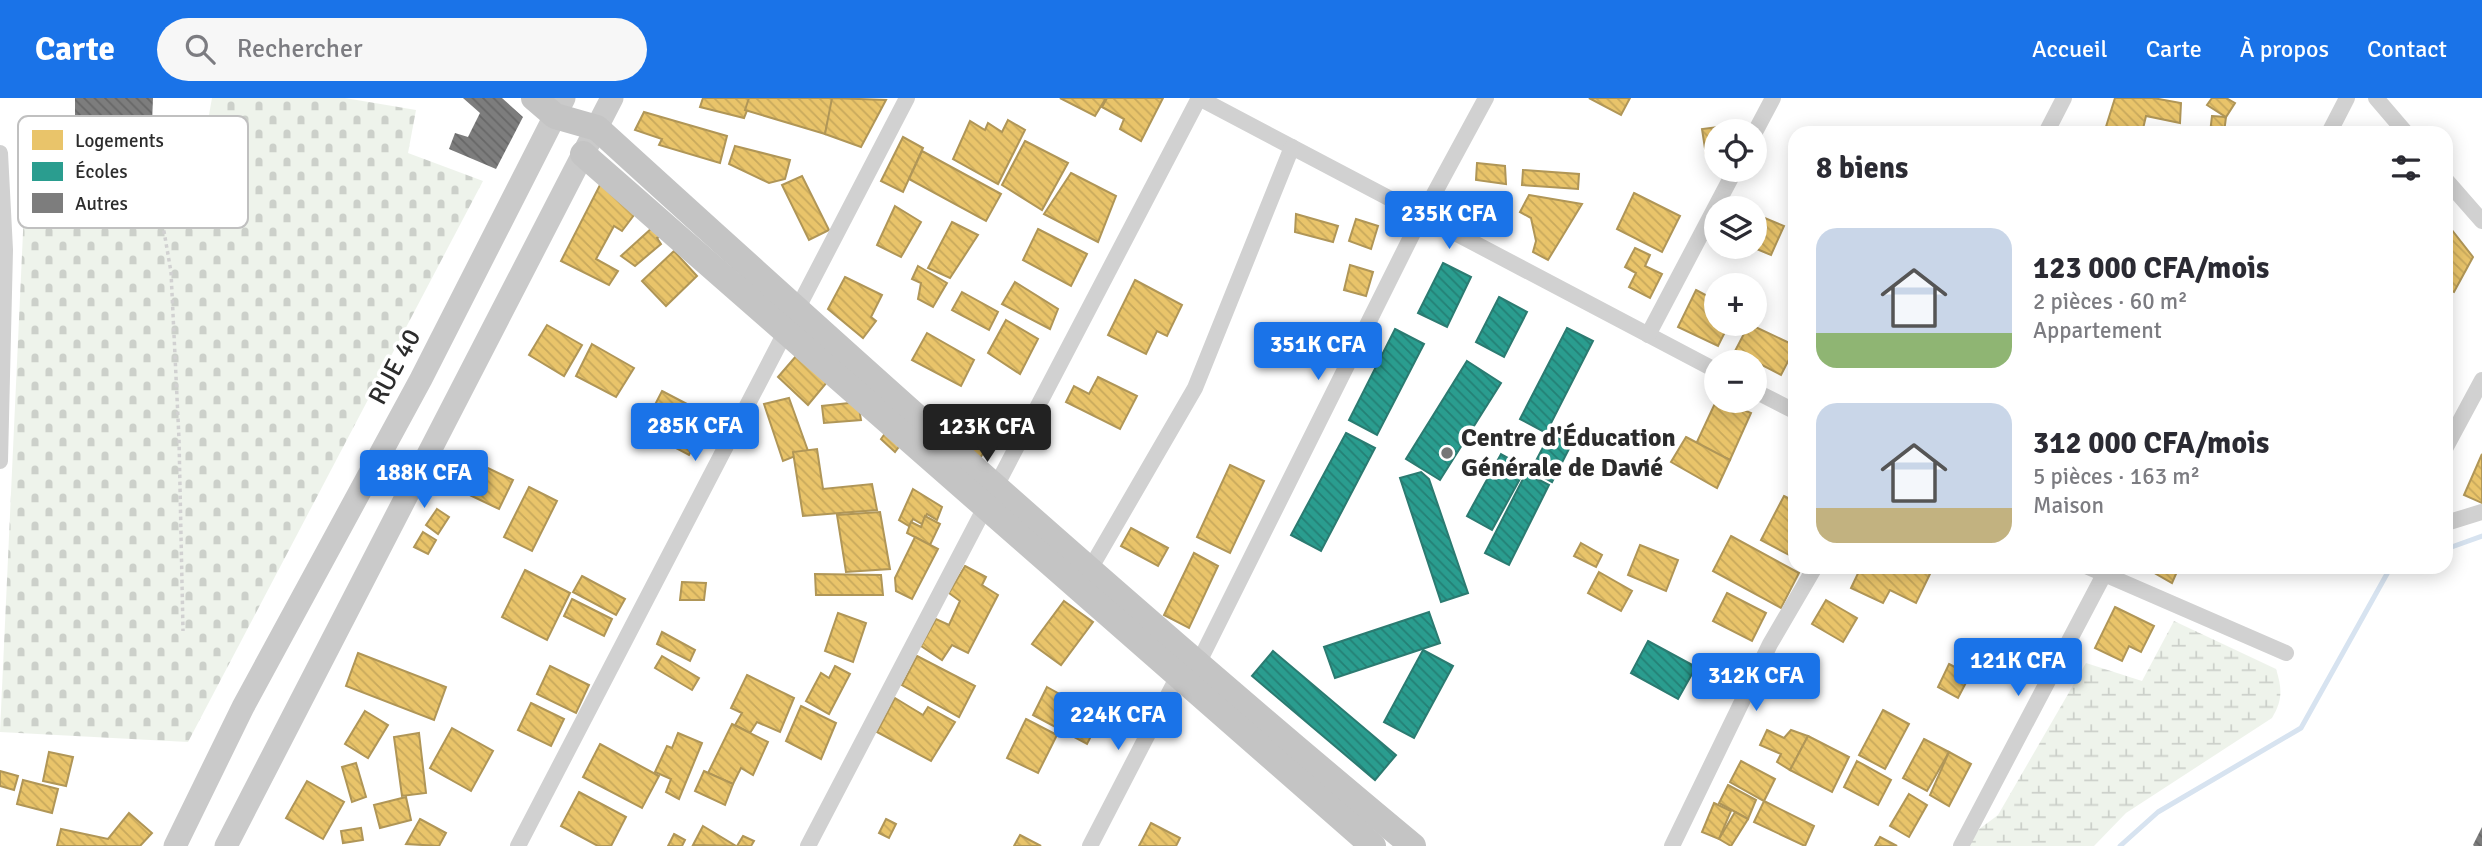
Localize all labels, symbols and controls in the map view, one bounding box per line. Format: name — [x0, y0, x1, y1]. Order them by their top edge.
search box — [157, 18, 647, 81]
text: Carte — [35, 29, 115, 70]
icon: search — [181, 30, 219, 68]
text: Rechercher — [237, 33, 363, 65]
text: Accueil — [2032, 34, 2108, 64]
text: Carte — [2146, 34, 2202, 64]
text: À propos — [2240, 34, 2329, 64]
text: Contact — [2367, 34, 2447, 64]
legend — [18, 116, 248, 228]
map controls — [1704, 119, 1767, 413]
button: locate — [1704, 119, 1767, 182]
text: Logements — [75, 129, 164, 153]
icon: filters — [2387, 149, 2425, 187]
text: 8 biens — [1816, 150, 1908, 187]
text: Écoles — [75, 160, 127, 184]
text: Autres — [75, 192, 128, 216]
pin: 235K CFA — [1377, 192, 1521, 251]
button: layers — [1704, 196, 1767, 259]
text: 235K CFA — [1401, 199, 1497, 228]
text: 123 000 CFA/mois — [2033, 250, 2269, 287]
icon: home — [1872, 256, 1956, 340]
button: + — [1704, 273, 1767, 336]
text: 2 pièces · 60 m² — [2033, 287, 2188, 316]
text: Appartement — [2033, 316, 2162, 345]
pin: 351K CFA — [1246, 322, 1390, 382]
street label: RUE 40 — [362, 324, 428, 410]
text: 351K CFA — [1270, 330, 1366, 359]
button: − — [1704, 350, 1767, 413]
pin: 285K CFA — [623, 404, 767, 463]
pin: 123K CFA — [915, 404, 1059, 464]
text: 285K CFA — [647, 411, 743, 440]
text: 123K CFA — [939, 412, 1035, 441]
place label: Centre d'Éducation Générale de Davié — [1461, 422, 1676, 484]
text: 312 000 CFA/mois — [2033, 425, 2269, 462]
icon: home — [1872, 431, 1956, 515]
marker: Centre d'Éducation Générale de Davié — [1439, 445, 1455, 461]
pin: 188K CFA — [352, 450, 496, 510]
text: 188K CFA — [376, 458, 472, 487]
text: 5 pièces · 163 m² — [2033, 462, 2200, 491]
text: Maison — [2033, 491, 2104, 520]
pin: 121K CFA — [1946, 638, 2090, 698]
text: 121K CFA — [1970, 646, 2066, 675]
pin: 312K CFA — [1684, 654, 1828, 713]
text: 312K CFA — [1708, 661, 1804, 690]
pin: 224K CFA — [1046, 692, 1190, 752]
text: 224K CFA — [1070, 700, 1166, 729]

